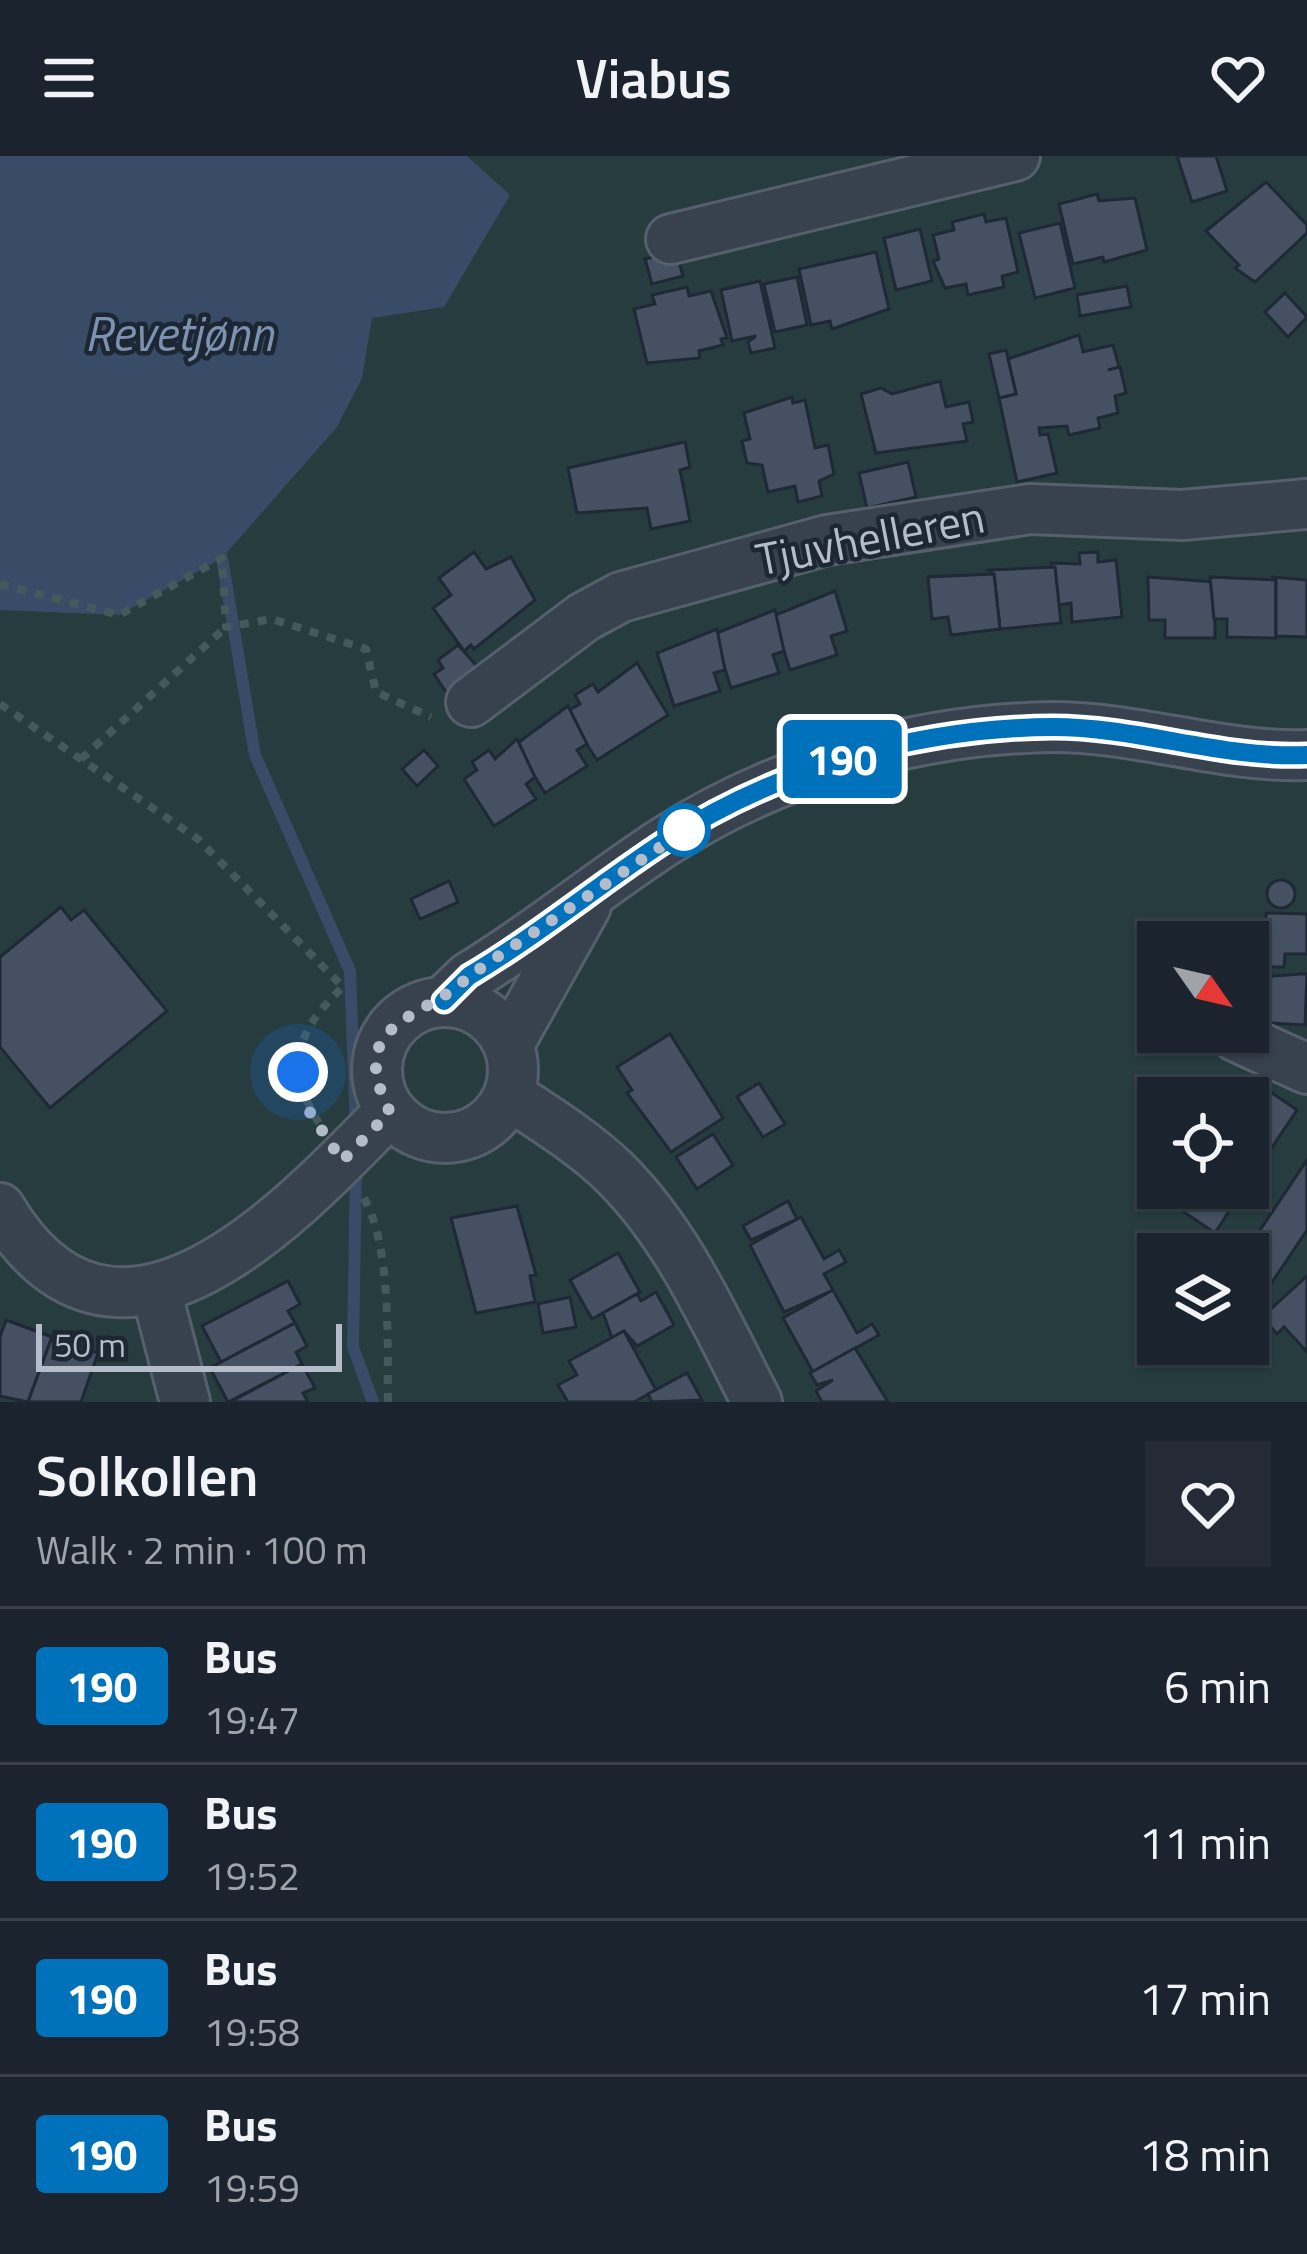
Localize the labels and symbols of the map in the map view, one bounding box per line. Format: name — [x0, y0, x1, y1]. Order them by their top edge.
water label: Revetjønn — [85, 297, 274, 370]
street label: Tjuvhelleren — [750, 482, 990, 592]
line badge: 190 — [773, 720, 911, 798]
unlabelled marker — [659, 805, 709, 855]
north arrow — [1137, 921, 1269, 1053]
your location — [268, 1042, 328, 1102]
scale bar — [36, 1318, 342, 1371]

